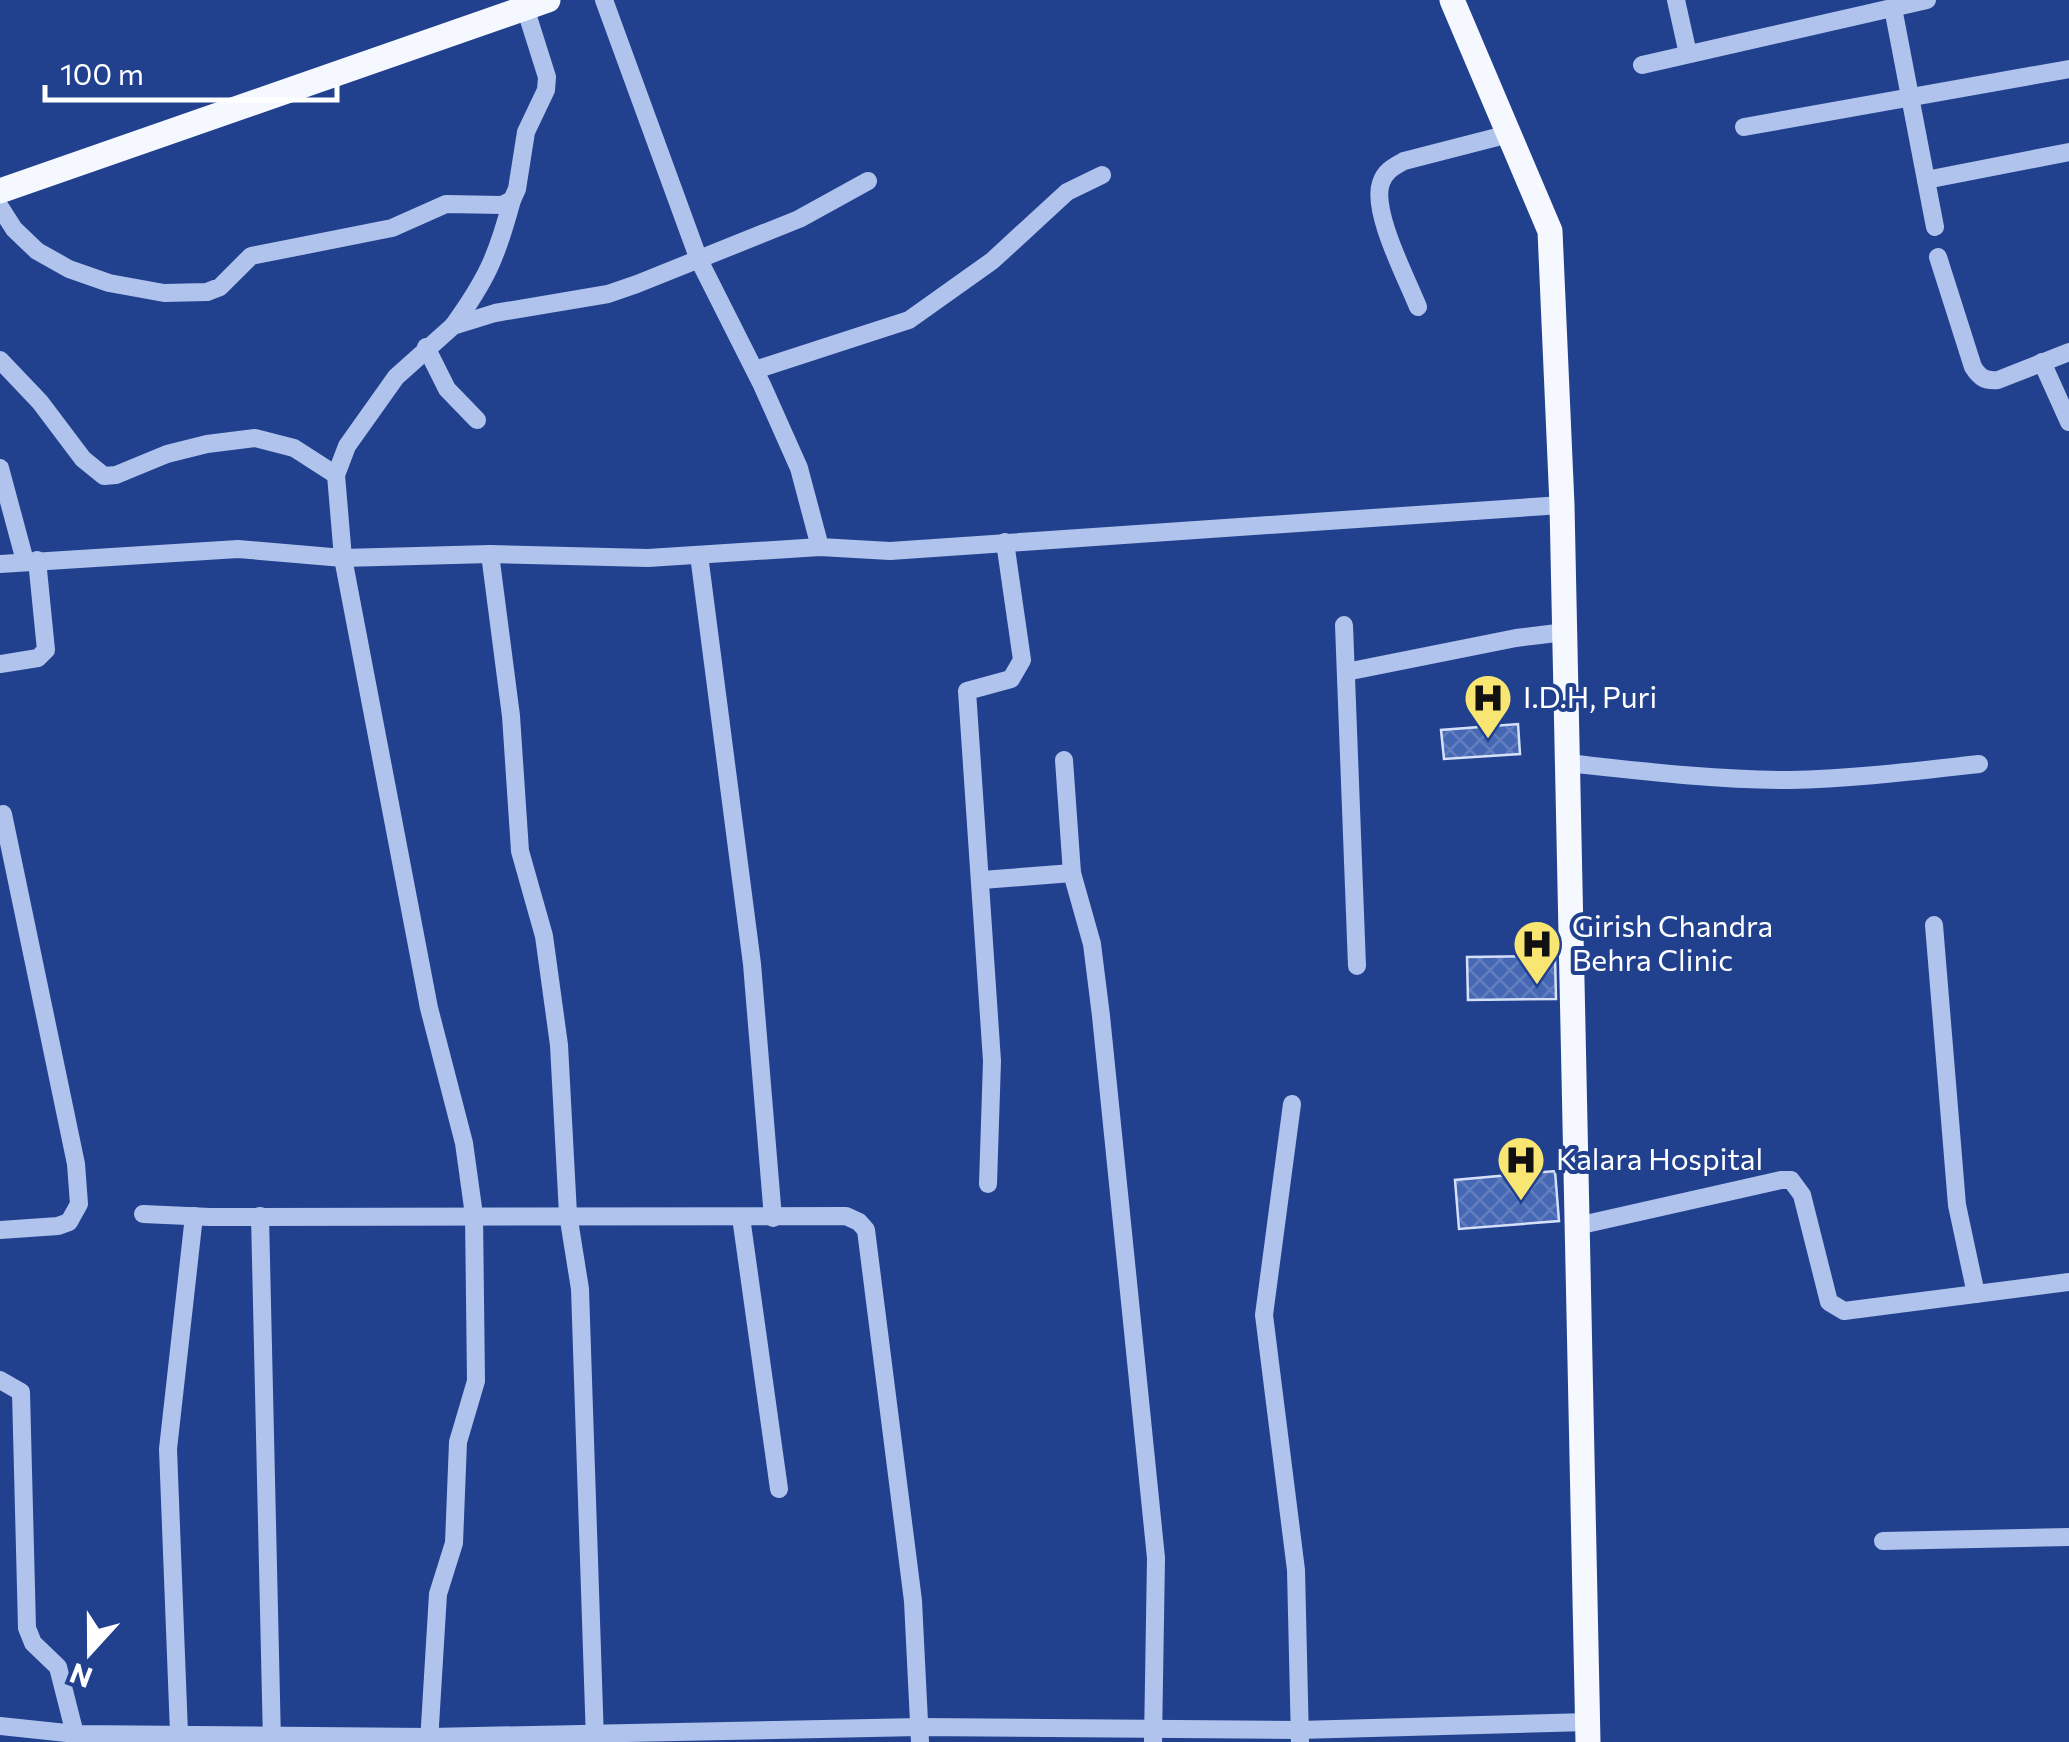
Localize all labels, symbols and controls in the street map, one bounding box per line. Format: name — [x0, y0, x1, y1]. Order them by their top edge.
scale bar — [45, 40, 338, 102]
text: 100 m — [60, 54, 144, 91]
hospital icon: I.D.H, Puri — [1462, 672, 1514, 740]
place label: I.D.H, Puri — [1523, 677, 1657, 714]
place label: Girish Chandra Behra Clinic — [1572, 906, 1773, 977]
hospital icon: Girish Chandra Behra Clinic — [1511, 918, 1563, 986]
hospital icon: Kalara Hospital — [1495, 1134, 1547, 1202]
place label: Kalara Hospital — [1556, 1139, 1763, 1176]
north arrow — [40, 1602, 140, 1702]
text: N — [65, 1657, 97, 1696]

